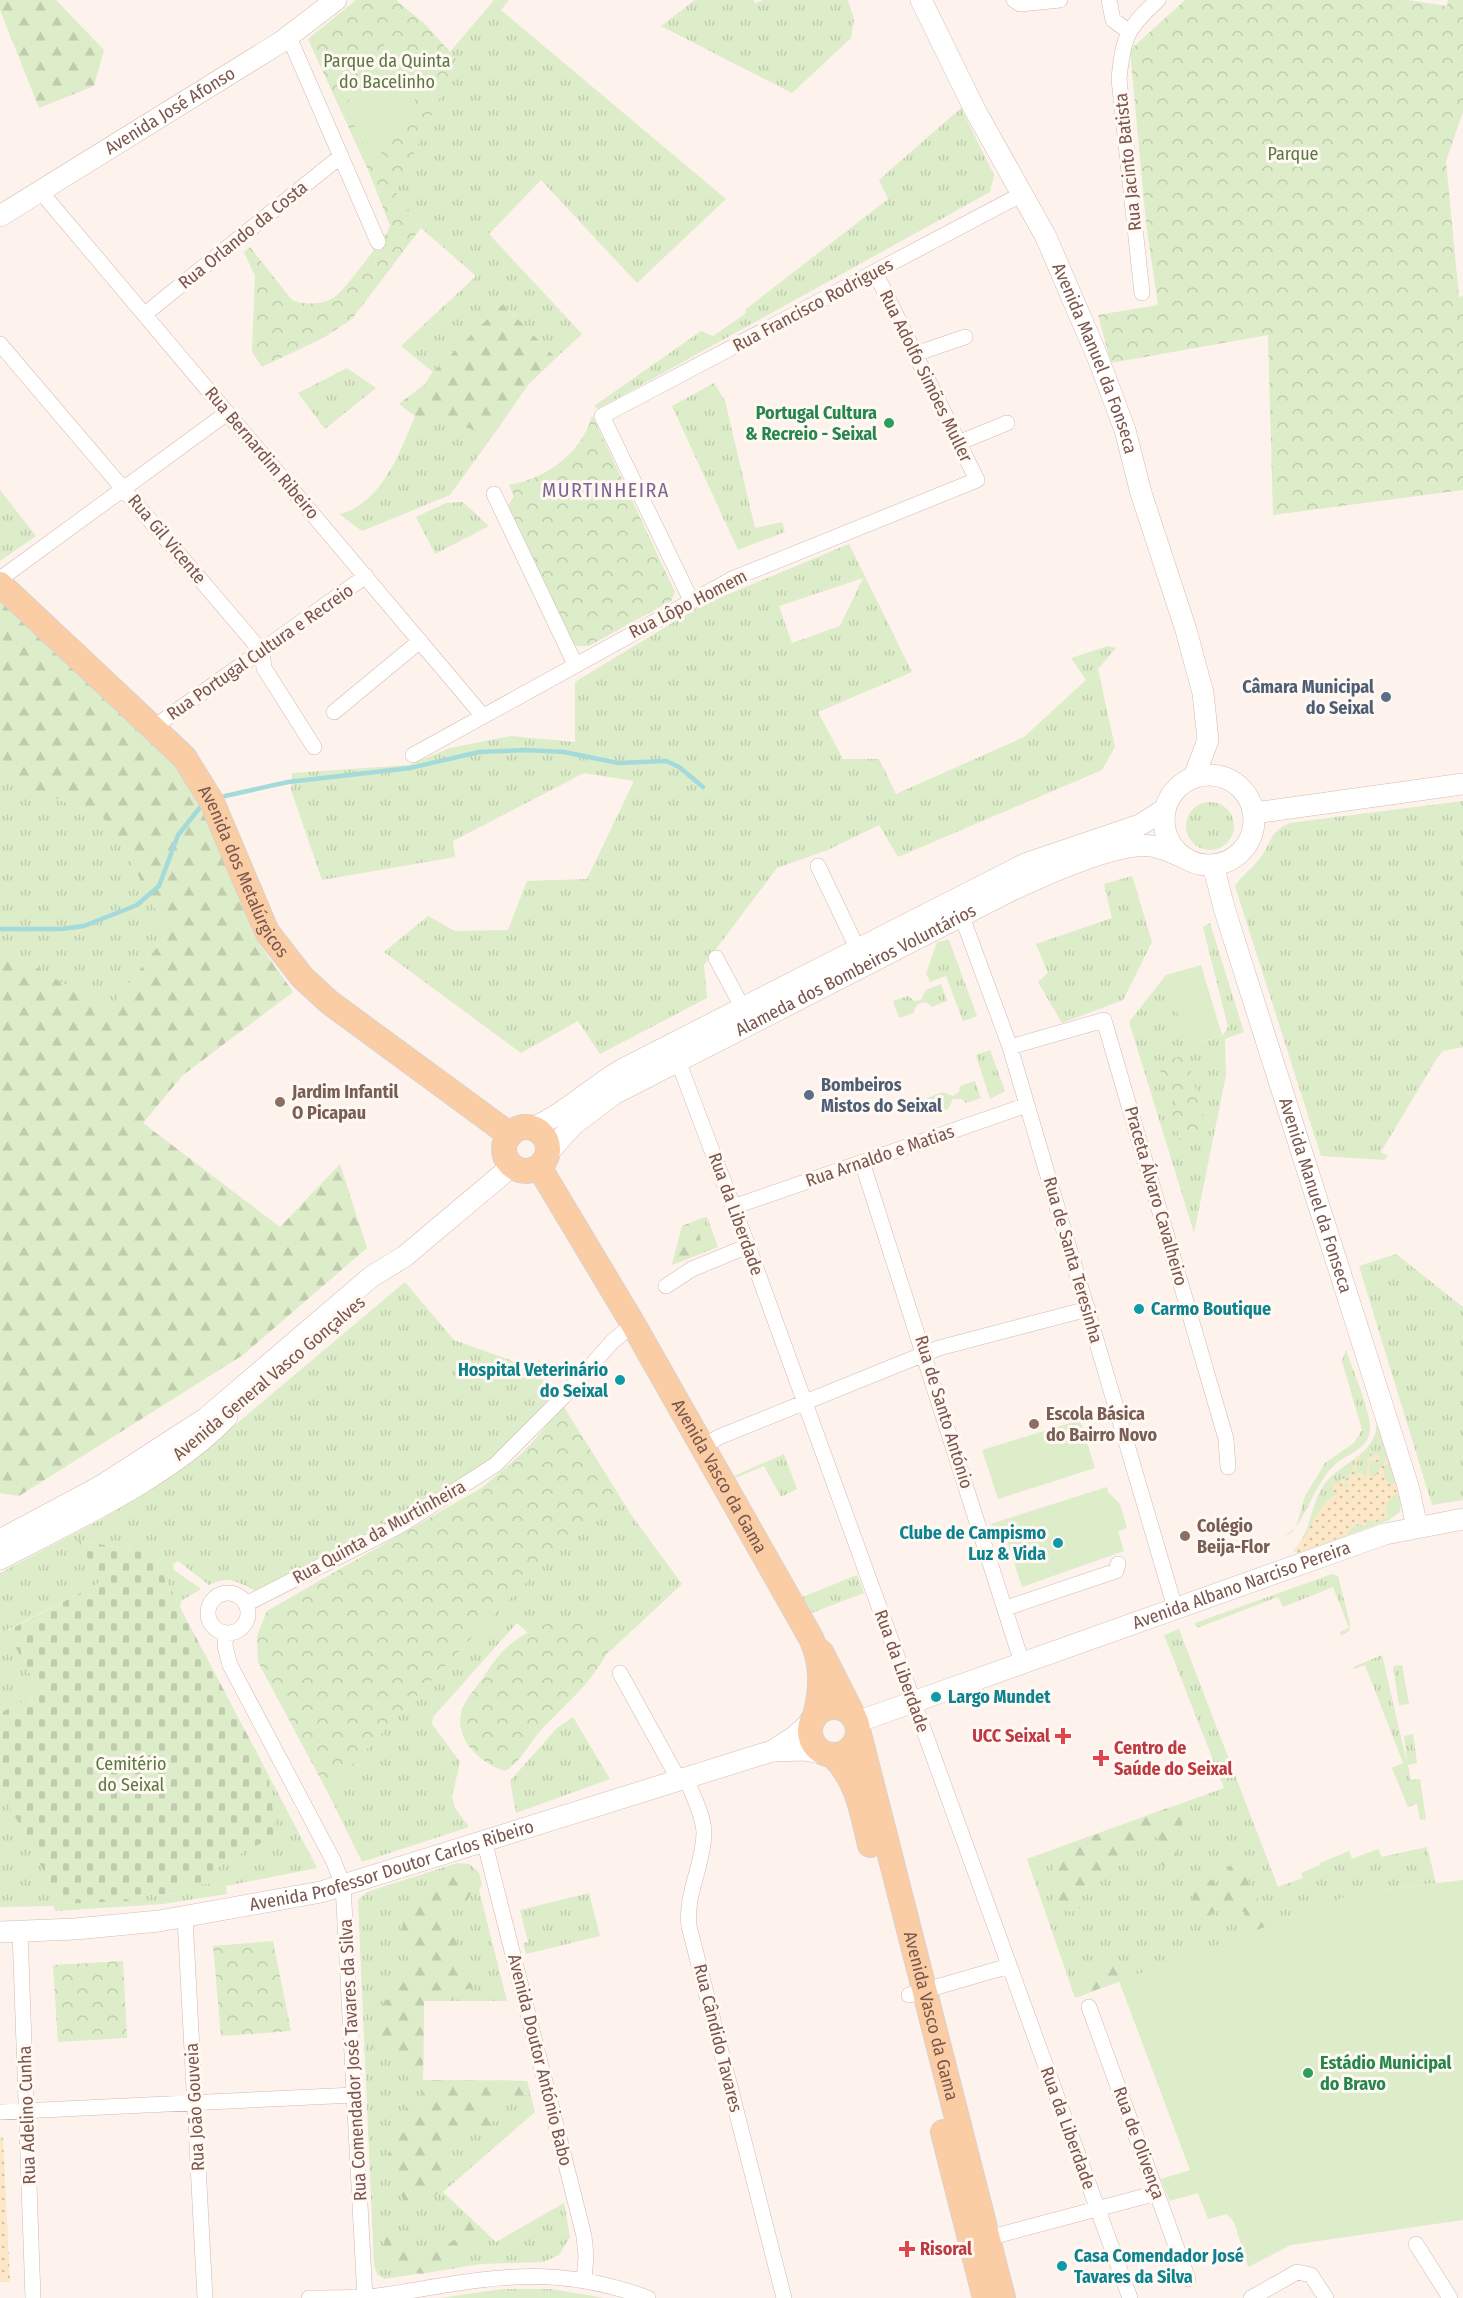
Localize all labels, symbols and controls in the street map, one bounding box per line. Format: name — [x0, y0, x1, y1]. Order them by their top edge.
park label: Parque da Quinta do Bacelinho — [323, 50, 451, 93]
street label: Avenida José Afonso — [101, 62, 239, 159]
street label: Rua Jacinto Batista — [1110, 92, 1146, 232]
park label: Parque — [1267, 143, 1319, 165]
street label: Rua Orlando da Costa — [174, 176, 312, 294]
street label: Rua Francisco Rodrigues — [729, 253, 897, 357]
street label: Avenida Manuel da Fonseca — [1047, 260, 1142, 456]
street label: Rua Adolfo Simões Muller — [875, 286, 978, 466]
street label: Rua Bernardim Ribeiro — [200, 382, 324, 524]
place label: Portugal Cultura & Recreio - Seixal — [745, 402, 877, 445]
marker: Portugal Cultura & Recreio - Seixal — [882, 416, 896, 430]
district label: MURTINHEIRA — [542, 478, 670, 502]
street label: Rua Gil Vicente — [123, 490, 211, 588]
street label: Rua Lôpo Homem — [625, 565, 751, 643]
street label: Rua Portugal Cultura e Recreio — [162, 579, 358, 725]
place label: Câmara Municipal do Seixal — [1242, 676, 1374, 719]
marker: Câmara Municipal do Seixal — [1379, 690, 1393, 704]
street label: Avenida dos Metalúrgicos — [193, 781, 294, 962]
street label: Alameda dos Bombeiros Voluntários — [732, 899, 980, 1041]
place label: Bombeiros Mistos do Seixal — [821, 1074, 942, 1117]
place label: Jardim Infantil O Picapau — [291, 1081, 398, 1124]
marker: Bombeiros Mistos do Seixal — [802, 1088, 816, 1102]
marker: Jardim Infantil O Picapau — [273, 1095, 287, 1109]
street label: Avenida Manuel da Fonseca — [1274, 1095, 1357, 1296]
street label: Praceta Álvaro Cavalheiro — [1120, 1103, 1193, 1288]
street label: Rua Arnaldo e Matias — [803, 1120, 957, 1192]
street label: Rua da Liberdade — [704, 1150, 768, 1278]
street label: Rua de Santa Teresinha — [1039, 1174, 1107, 1346]
street label: Avenida General Vasco Gonçalves — [168, 1291, 370, 1465]
place label: Carmo Boutique — [1151, 1298, 1271, 1320]
marker: Carmo Boutique — [1132, 1302, 1146, 1316]
street label: Rua de Santo António — [910, 1333, 978, 1491]
place label: Hospital Veterinário do Seixal — [458, 1359, 608, 1402]
marker: Hospital Veterinário do Seixal — [613, 1373, 627, 1387]
street label: Avenida Vasco da Gama — [667, 1395, 772, 1557]
place label: Escola Básica do Bairro Novo — [1046, 1403, 1157, 1446]
marker: Escola Básica do Bairro Novo — [1027, 1417, 1041, 1431]
street label: Rua Quinta da Murtinheira — [289, 1475, 469, 1589]
place label: Colégio Beija-Flor — [1197, 1515, 1270, 1558]
place label: Clube de Campismo Luz & Vida — [900, 1522, 1046, 1565]
marker: Colégio Beija-Flor — [1178, 1529, 1192, 1543]
marker: Clube de Campismo Luz & Vida — [1051, 1536, 1065, 1550]
street label: Avenida Albano Narciso Pereira — [1130, 1536, 1353, 1634]
street label: Rua da Liberdade — [870, 1607, 934, 1735]
place label: Largo Mundet — [948, 1686, 1051, 1708]
marker: Largo Mundet — [929, 1690, 943, 1704]
place label: UCC Seixal — [972, 1725, 1050, 1747]
marker: UCC Seixal — [1054, 1727, 1072, 1745]
place label: Centro de Saúde do Seixal — [1114, 1737, 1233, 1780]
marker: Centro de Saúde do Seixal — [1092, 1749, 1110, 1767]
park label: Cemitério do Seixal — [96, 1753, 166, 1796]
street label: Avenida Professor Doutor Carlos Ribeiro — [248, 1815, 536, 1916]
street label: Rua Comendador José Tavares da Silva — [335, 1918, 371, 2202]
street label: Avenida Vasco da Gama — [899, 1929, 963, 2103]
street label: Avenida Doutor António Babo — [503, 1952, 577, 2168]
street label: Rua Cândido Tavares — [689, 1962, 747, 2115]
street label: Rua João Gouveia — [181, 2042, 209, 2172]
street label: Rua Adelino Cunha — [14, 2045, 40, 2185]
place label: Estádio Municipal do Bravo — [1320, 2052, 1452, 2095]
street label: Rua da Liberdade — [1036, 2064, 1100, 2192]
marker: Estádio Municipal do Bravo — [1301, 2066, 1315, 2080]
street label: Rua de Olivença — [1108, 2084, 1170, 2203]
place label: Risoral — [920, 2238, 972, 2260]
marker: Risoral — [898, 2240, 916, 2258]
place label: Casa Comendador José Tavares da Silva — [1074, 2245, 1244, 2288]
marker: Casa Comendador José Tavares da Silva — [1055, 2259, 1069, 2273]

